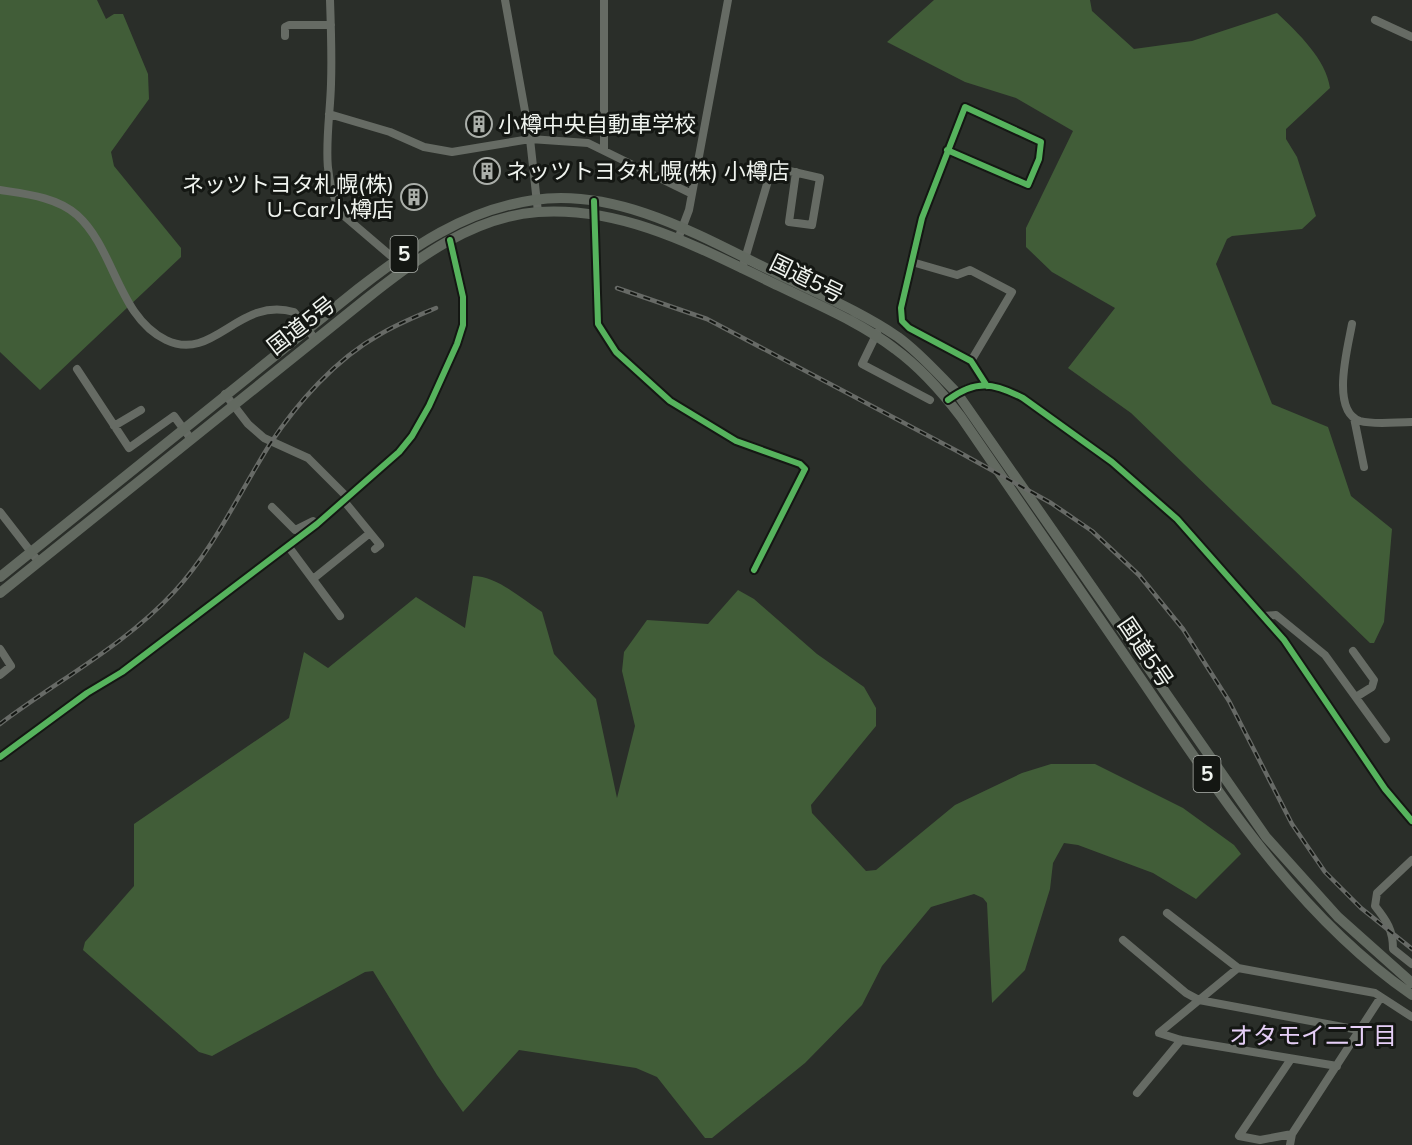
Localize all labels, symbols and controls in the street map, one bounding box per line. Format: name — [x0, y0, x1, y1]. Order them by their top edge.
building icon: 小樽中央自動車学校 — [464, 109, 494, 139]
place label: 小樽中央自動車学校 — [498, 110, 696, 138]
building icon: ネッツトヨタ札幌(株) 小樽店 — [472, 156, 502, 186]
place label: ネッツトヨタ札幌(株) 小樽店 — [506, 157, 790, 185]
place label: ネッツトヨタ札幌(株) U-Car小樽店 — [182, 170, 394, 223]
building icon: ネッツトヨタ札幌(株) U-Car小樽店 — [399, 182, 429, 212]
road number: 5 — [390, 236, 418, 272]
street label: 国道5号 — [765, 248, 849, 308]
street label: 国道5号 — [261, 290, 341, 360]
street label: 国道5号 — [1112, 611, 1180, 693]
road number: 5 — [1194, 756, 1220, 792]
district label: オタモイ二丁目 — [1229, 1020, 1397, 1050]

